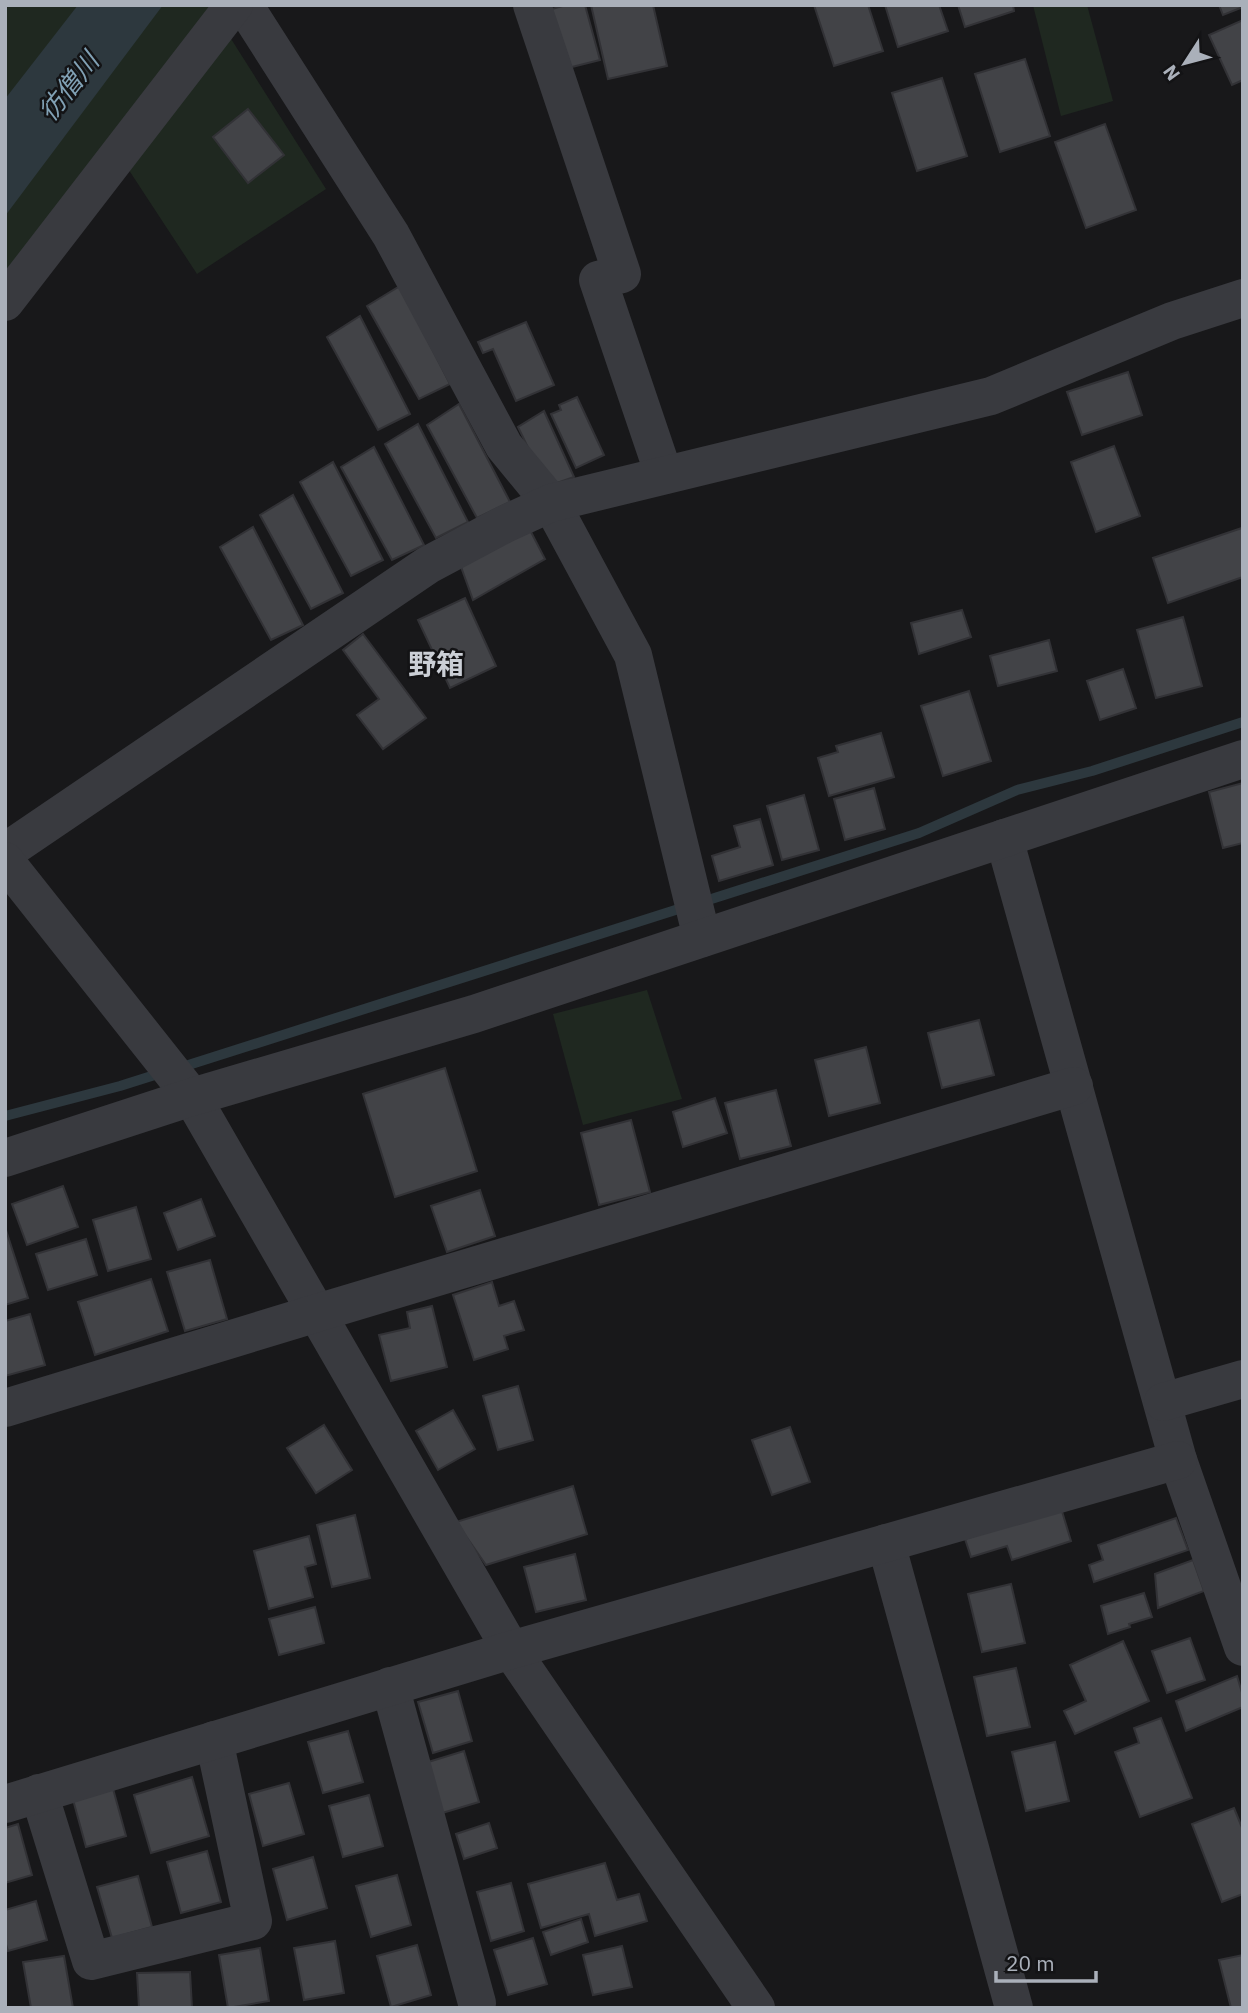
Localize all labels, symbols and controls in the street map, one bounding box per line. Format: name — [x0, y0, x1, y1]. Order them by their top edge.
north arrow — [1150, 28, 1220, 98]
water label: 彷僧川 — [31, 42, 107, 127]
text: N — [1157, 60, 1185, 86]
district label: 野箱 — [408, 645, 464, 682]
scale bar — [996, 1940, 1096, 1984]
text: 20 m — [1006, 1949, 1055, 1977]

